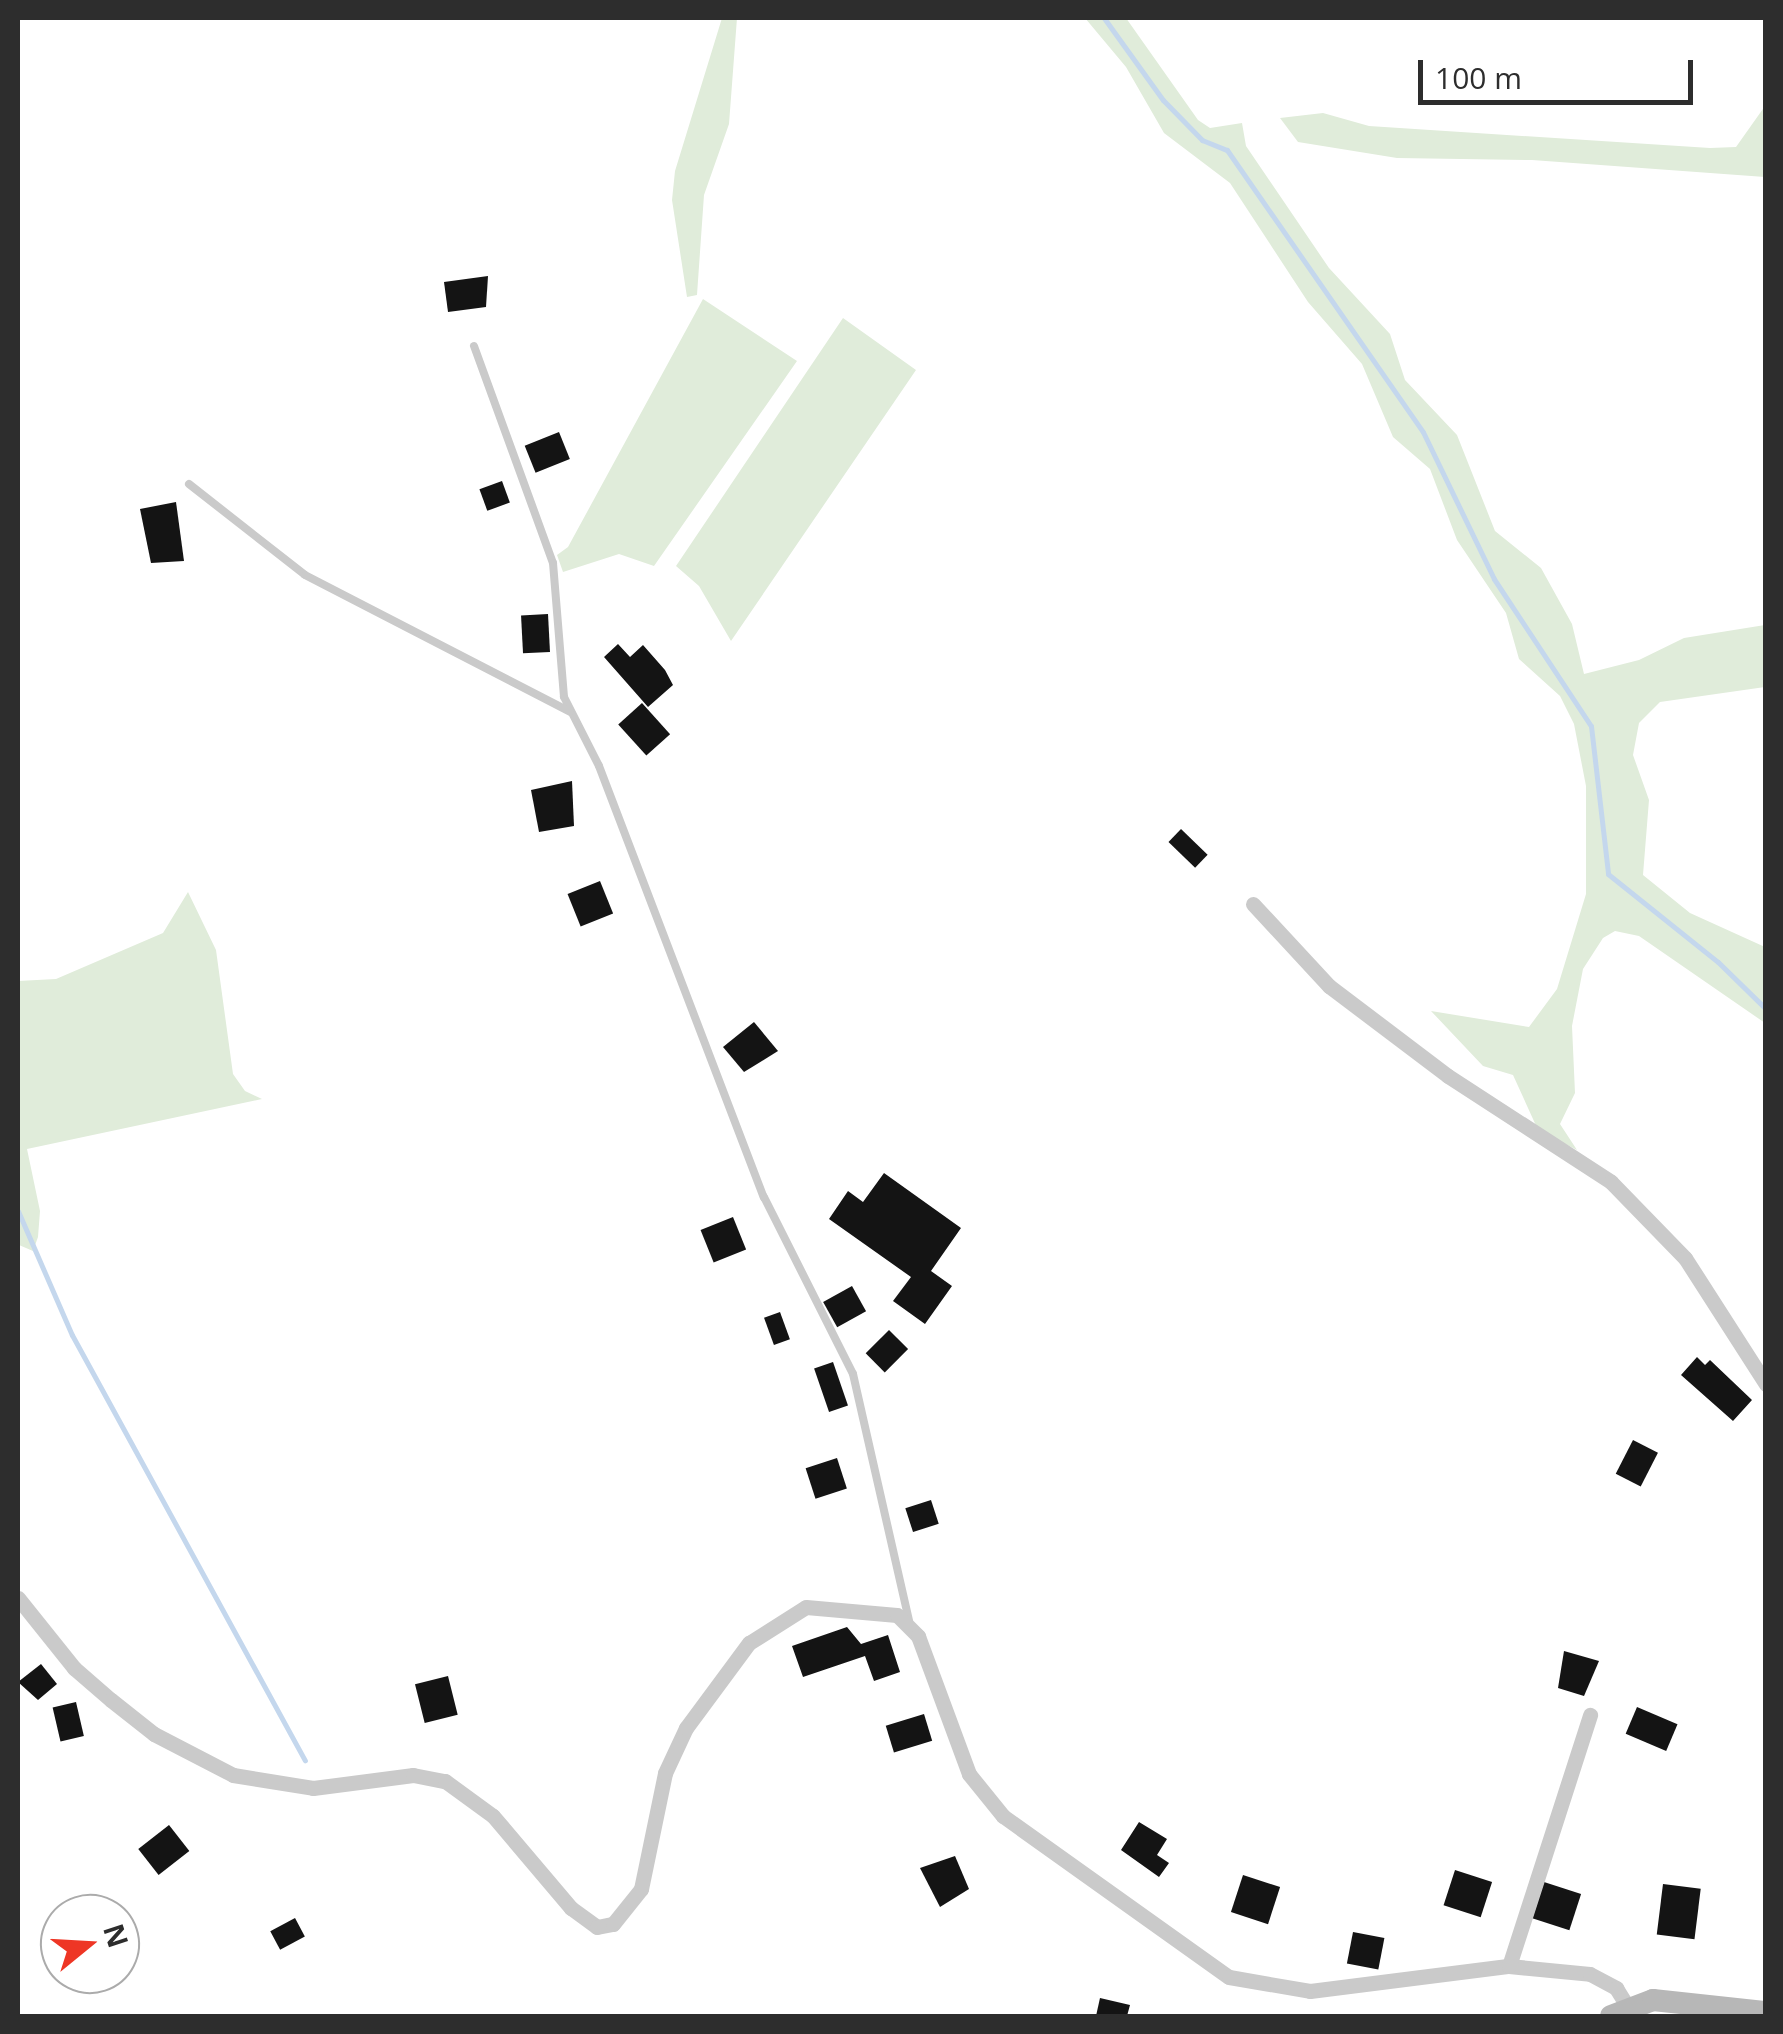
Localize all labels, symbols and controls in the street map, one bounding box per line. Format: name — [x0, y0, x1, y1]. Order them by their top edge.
scale bar — [1423, 40, 1698, 102]
text: 100 m — [1435, 57, 1522, 98]
north arrow — [40, 1894, 140, 1994]
text: N — [95, 1919, 138, 1952]

